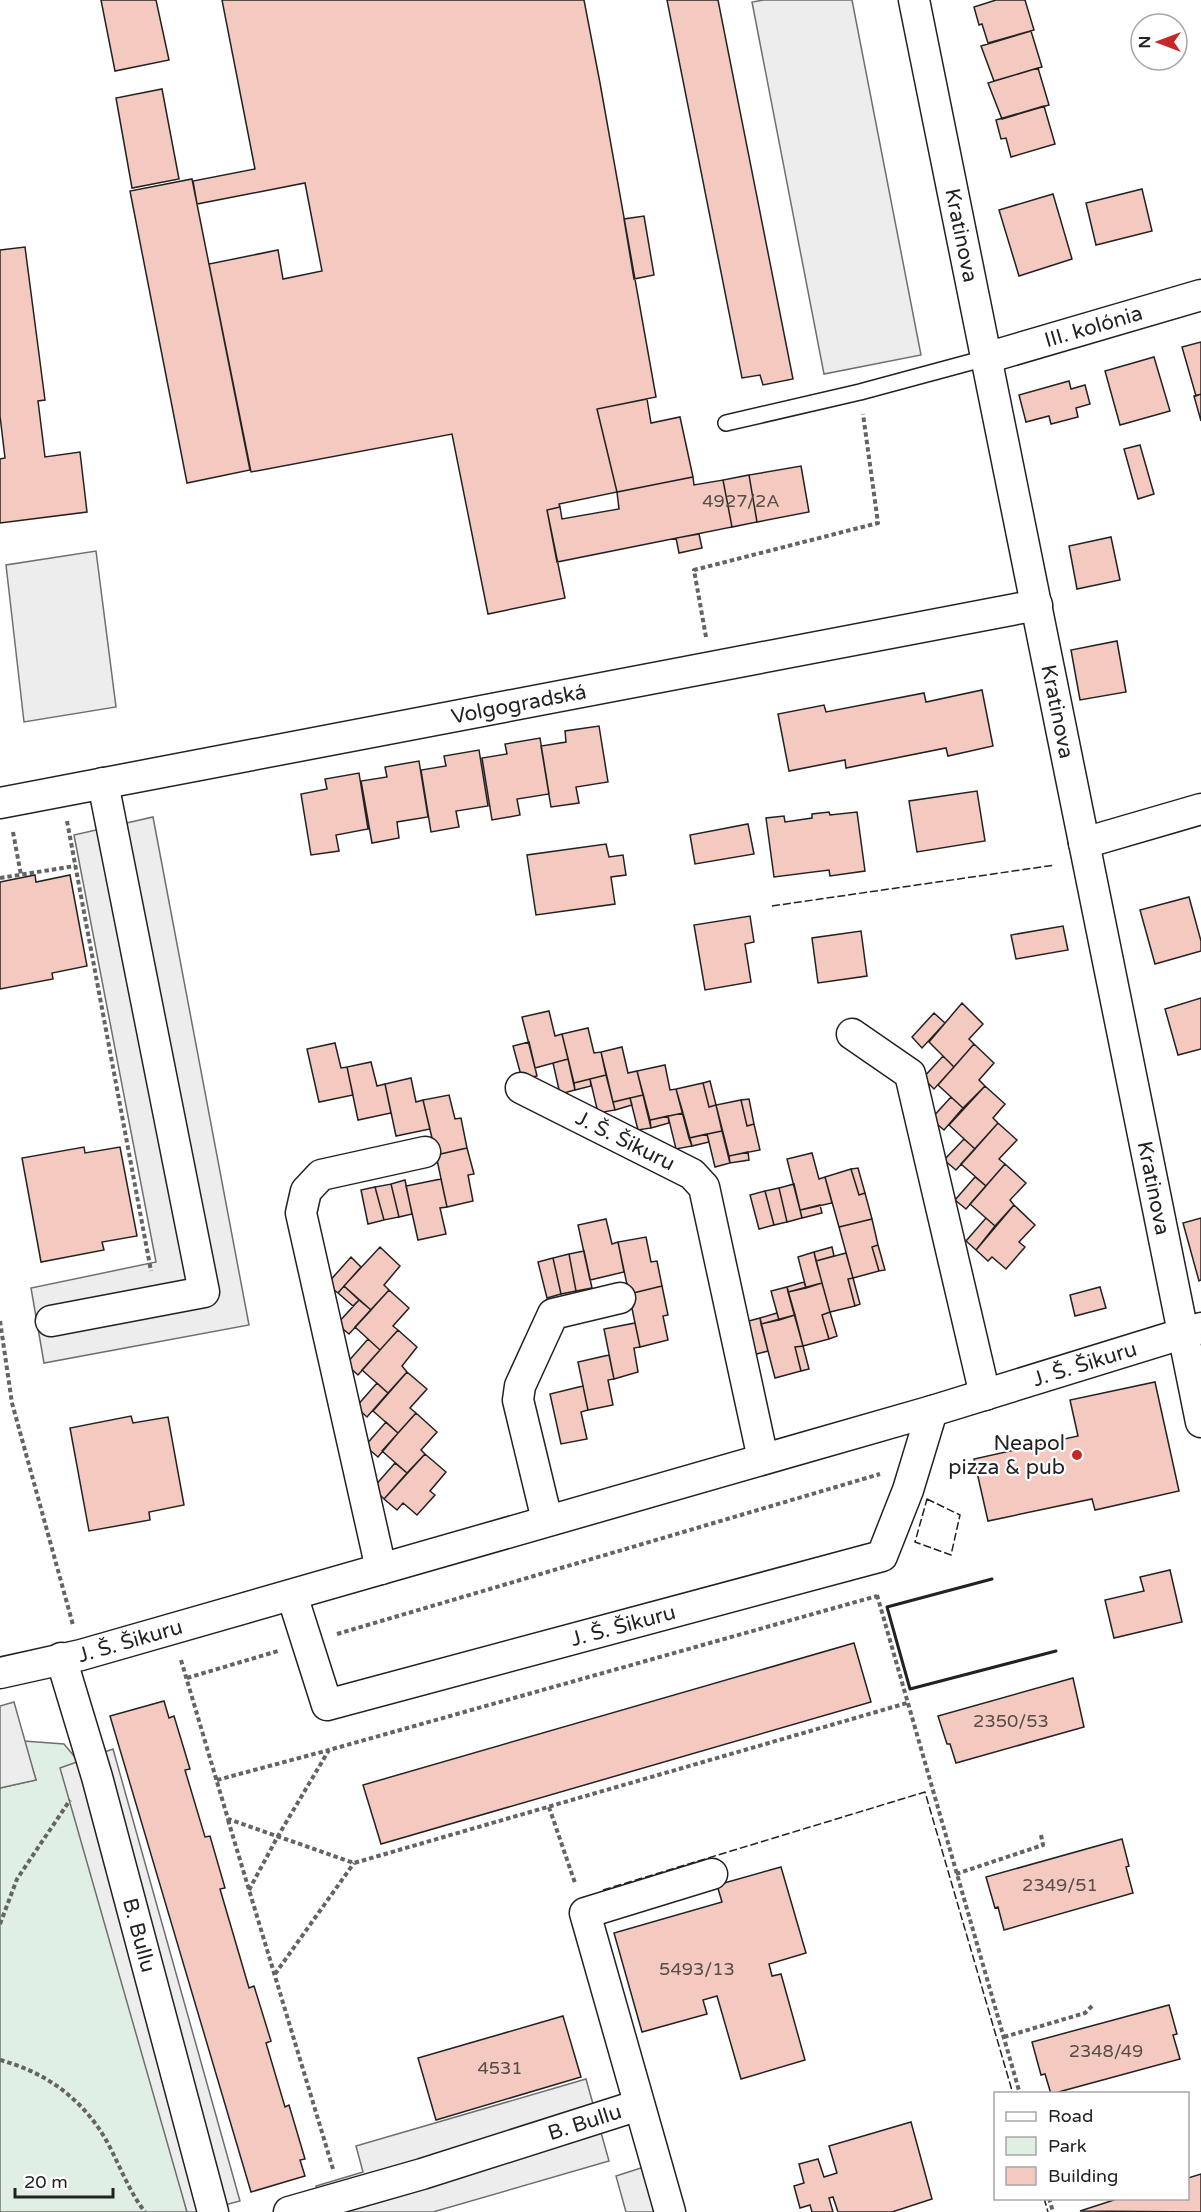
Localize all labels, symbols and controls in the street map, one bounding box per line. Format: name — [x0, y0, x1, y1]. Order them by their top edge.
north arrow — [1129, 12, 1189, 72]
text: N — [1135, 36, 1155, 48]
street label: Kratinova — [939, 186, 983, 284]
street label: III. kolónia — [1042, 301, 1146, 353]
house number: 4927/2A — [702, 490, 780, 512]
street label: Kratinova — [1035, 663, 1079, 761]
street label: Volgogradská — [449, 679, 588, 730]
street label: J. Š. Šikuru — [572, 1106, 679, 1176]
street label: Kratinova — [1132, 1139, 1175, 1237]
street label: J. Š. Šikuru — [1030, 1337, 1140, 1392]
place label: Neapol pizza & pub — [948, 1431, 1065, 1480]
marker: Neapol pizza & pub — [1070, 1448, 1084, 1462]
street label: J. Š. Šikuru — [568, 1600, 678, 1652]
street label: J. Š. Šikuru — [75, 1615, 185, 1668]
house number: 2350/53 — [973, 1710, 1049, 1732]
house number: 2349/51 — [1022, 1874, 1098, 1896]
street label: B. Bullu — [117, 1895, 161, 1975]
house number: 5493/13 — [659, 1958, 735, 1980]
house number: 2348/49 — [1069, 2040, 1143, 2062]
house number: 4531 — [477, 2057, 523, 2079]
legend — [994, 2092, 1189, 2200]
street label: B. Bullu — [545, 2099, 625, 2146]
text: Road — [1048, 2105, 1093, 2127]
text: Park — [1048, 2135, 1087, 2157]
scale bar — [15, 2161, 112, 2199]
text: Building — [1048, 2165, 1118, 2187]
text: 20 m — [24, 2171, 68, 2193]

